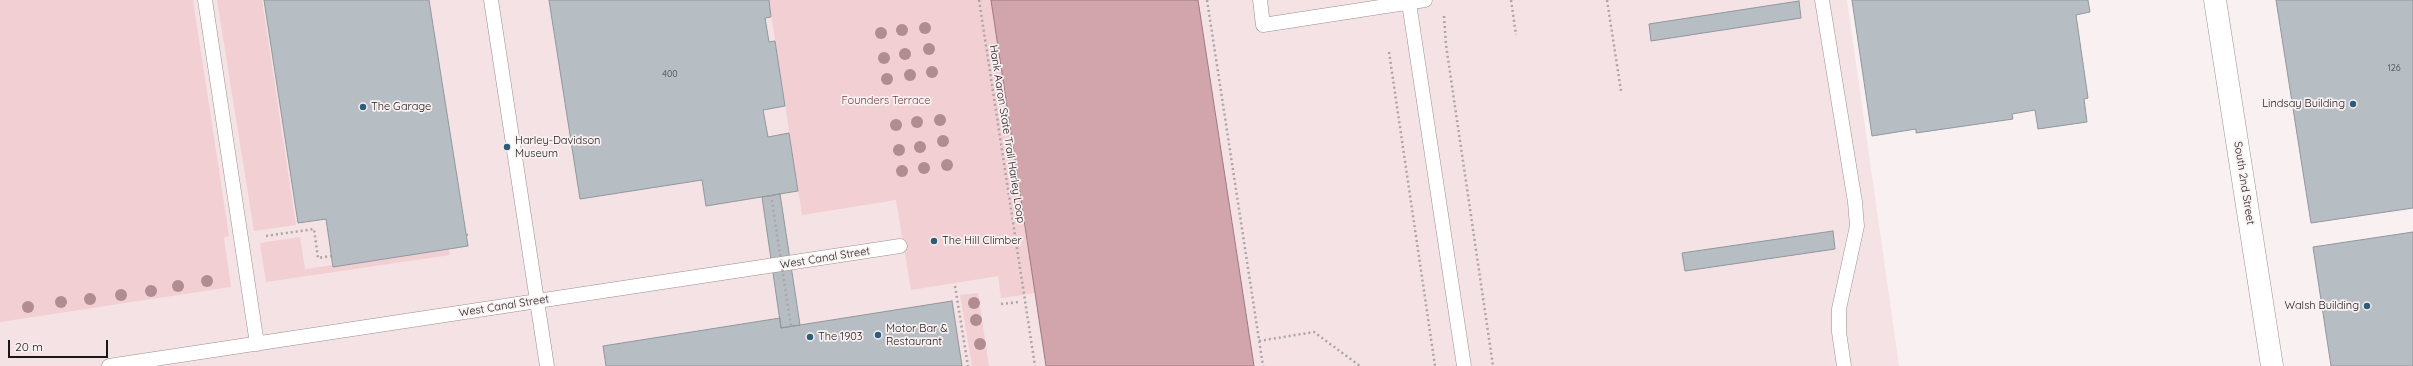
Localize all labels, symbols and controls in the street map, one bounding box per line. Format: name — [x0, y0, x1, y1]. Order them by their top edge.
street label: Hank Aaron State Trail Harley Loop — [986, 44, 1028, 224]
house number: 126 — [2387, 63, 2401, 73]
house number: 400 — [662, 69, 678, 79]
park label: Founders Terrace — [841, 94, 931, 108]
place label: Lindsay Building — [2262, 97, 2345, 111]
marker: Lindsay Building — [2348, 99, 2358, 109]
place label: The Garage — [371, 100, 431, 114]
marker: The Garage — [358, 102, 368, 112]
place label: Harley-Davidson Museum — [515, 134, 600, 160]
street label: South 2nd Street — [2231, 140, 2257, 226]
marker: Harley-Davidson Museum — [502, 142, 512, 152]
place label: The Hill Climber — [942, 234, 1022, 248]
marker: The Hill Climber — [929, 236, 939, 246]
street label: West Canal Street — [779, 244, 871, 272]
street label: West Canal Street — [458, 292, 550, 320]
place label: Walsh Building — [2284, 299, 2359, 313]
marker: Walsh Building — [2362, 301, 2372, 311]
place label: Motor Bar & Restaurant — [886, 322, 948, 348]
place label: The 1903 — [818, 330, 863, 344]
marker: Motor Bar & Restaurant — [873, 330, 883, 340]
scale bar — [10, 332, 110, 358]
marker: The 1903 — [805, 332, 815, 342]
text: 20 m — [15, 339, 43, 354]

